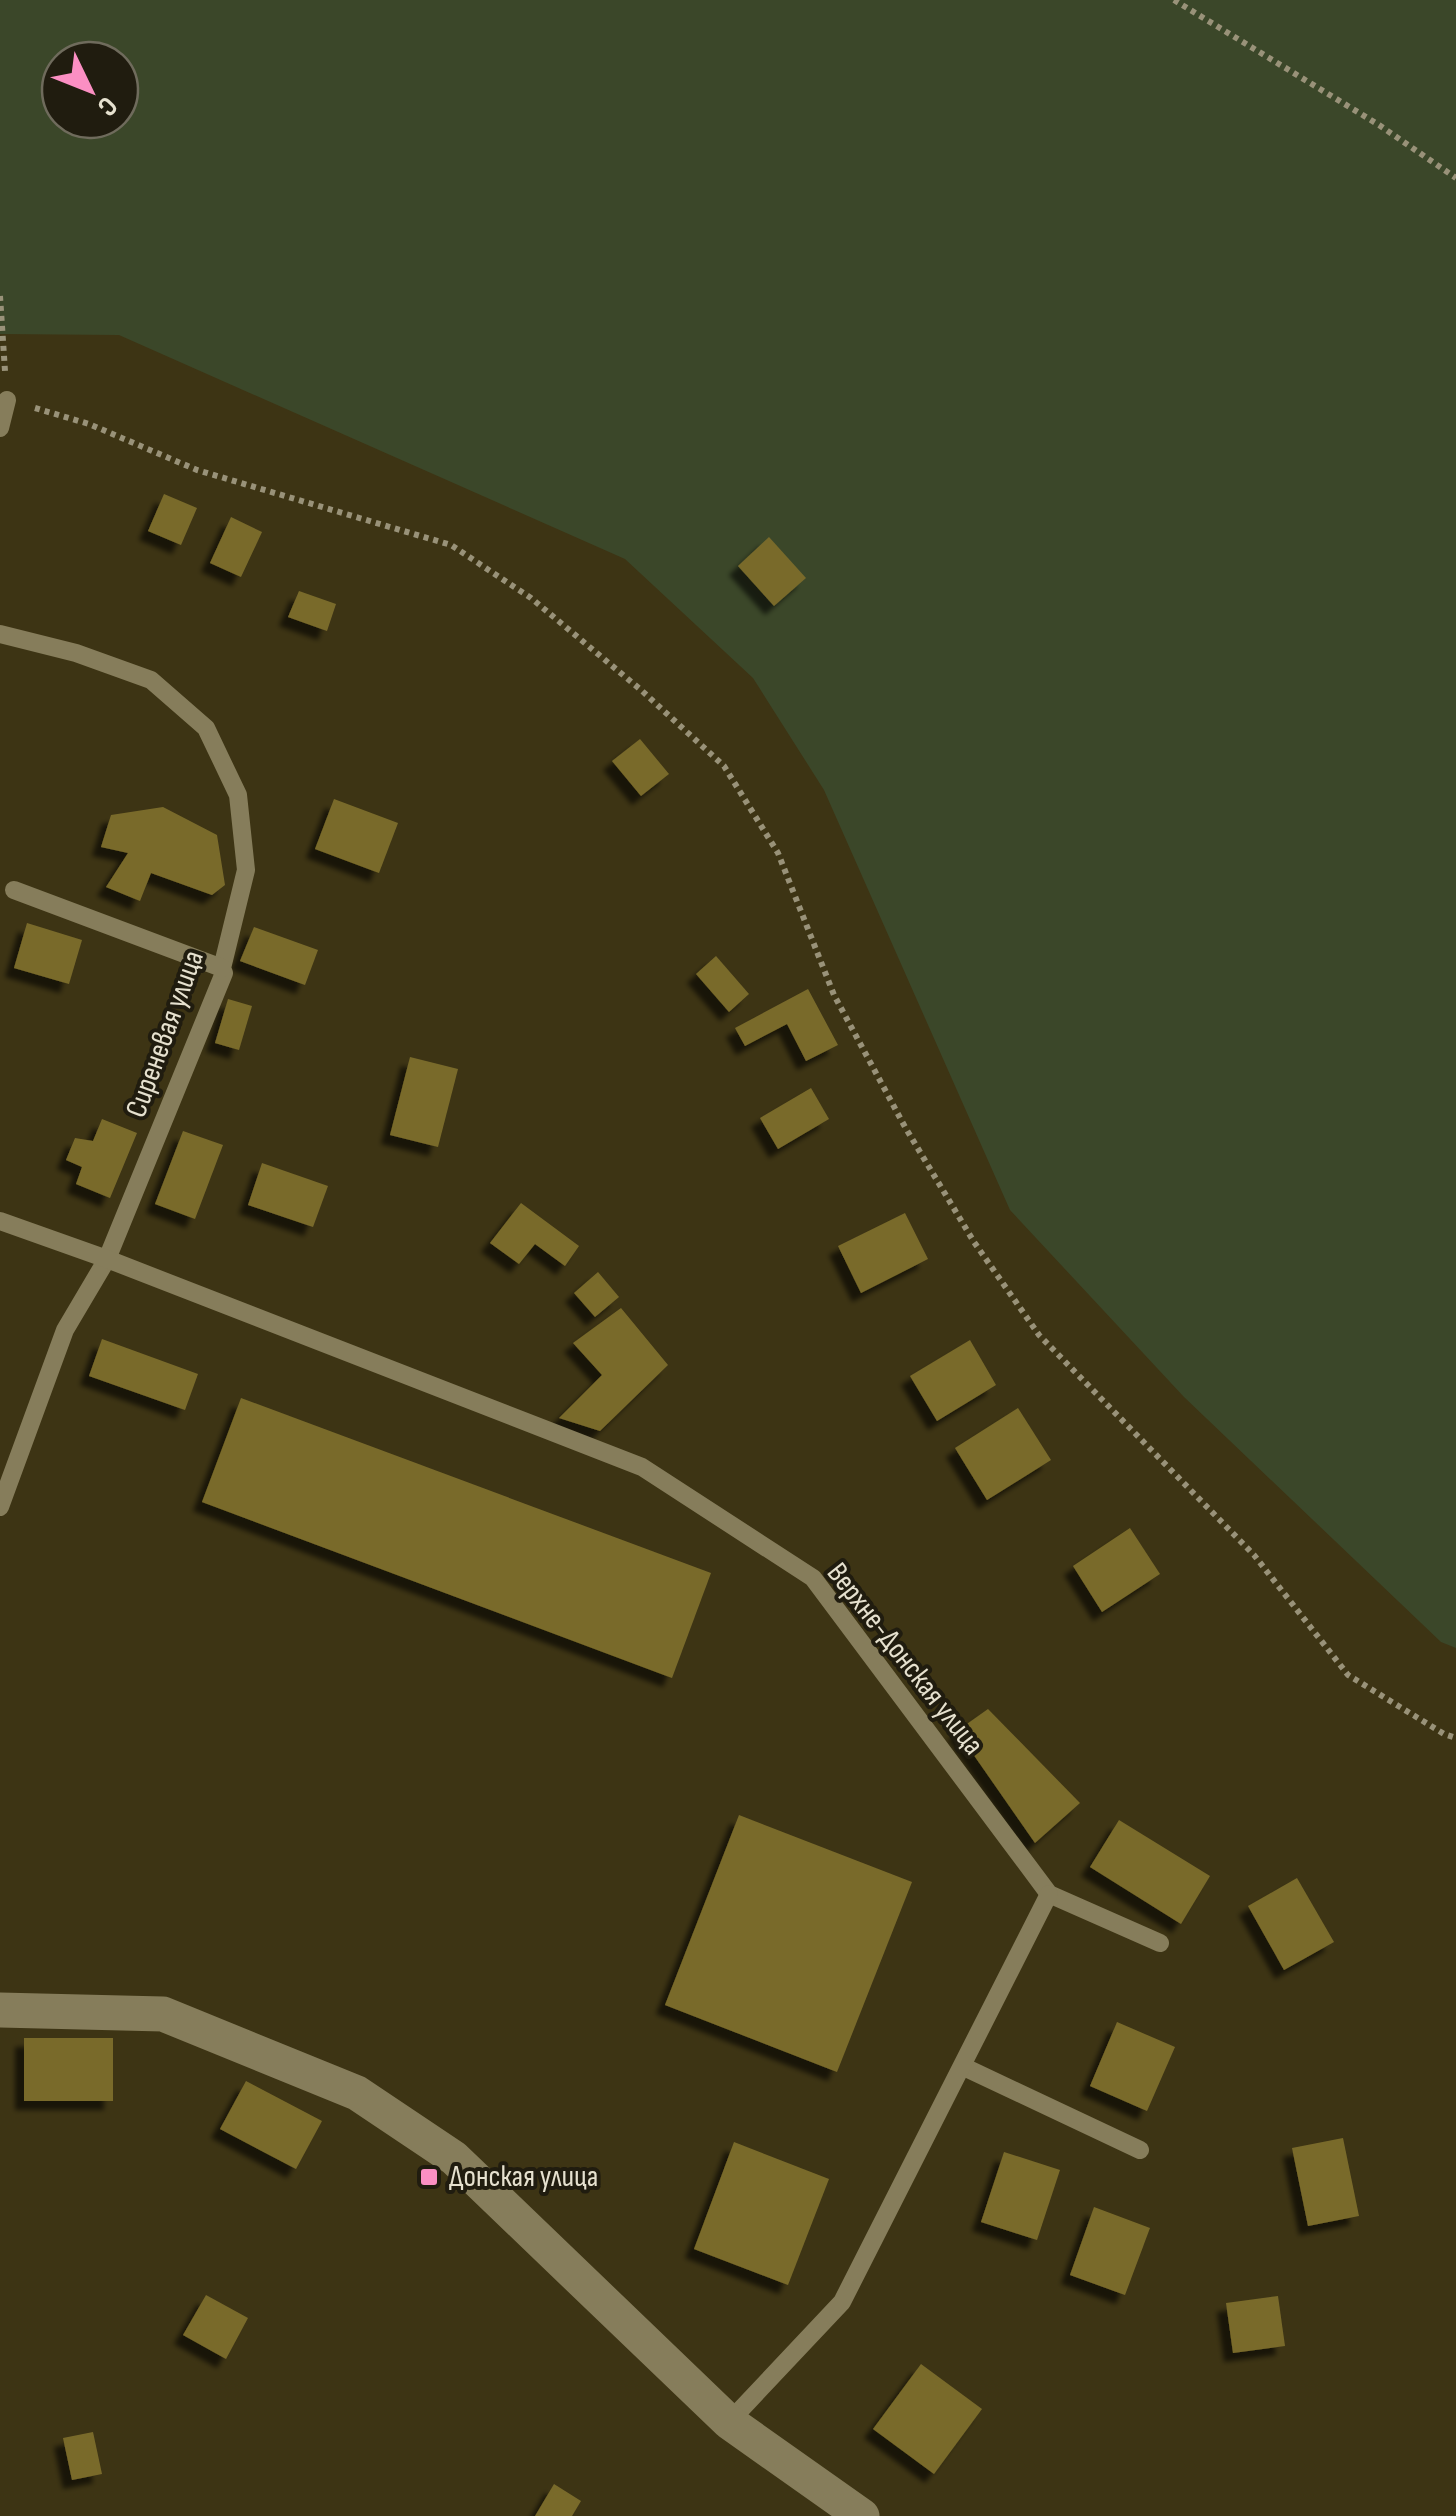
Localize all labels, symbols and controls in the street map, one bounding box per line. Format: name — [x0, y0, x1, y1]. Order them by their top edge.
north arrow — [40, 40, 140, 140]
text: С — [90, 90, 124, 123]
street label: Сиреневая улица — [118, 946, 212, 1122]
street label: Верхне-Донская улица — [819, 1556, 991, 1762]
place label: Донская улица — [449, 2159, 598, 2195]
marker: Донская улица — [418, 2166, 440, 2188]

